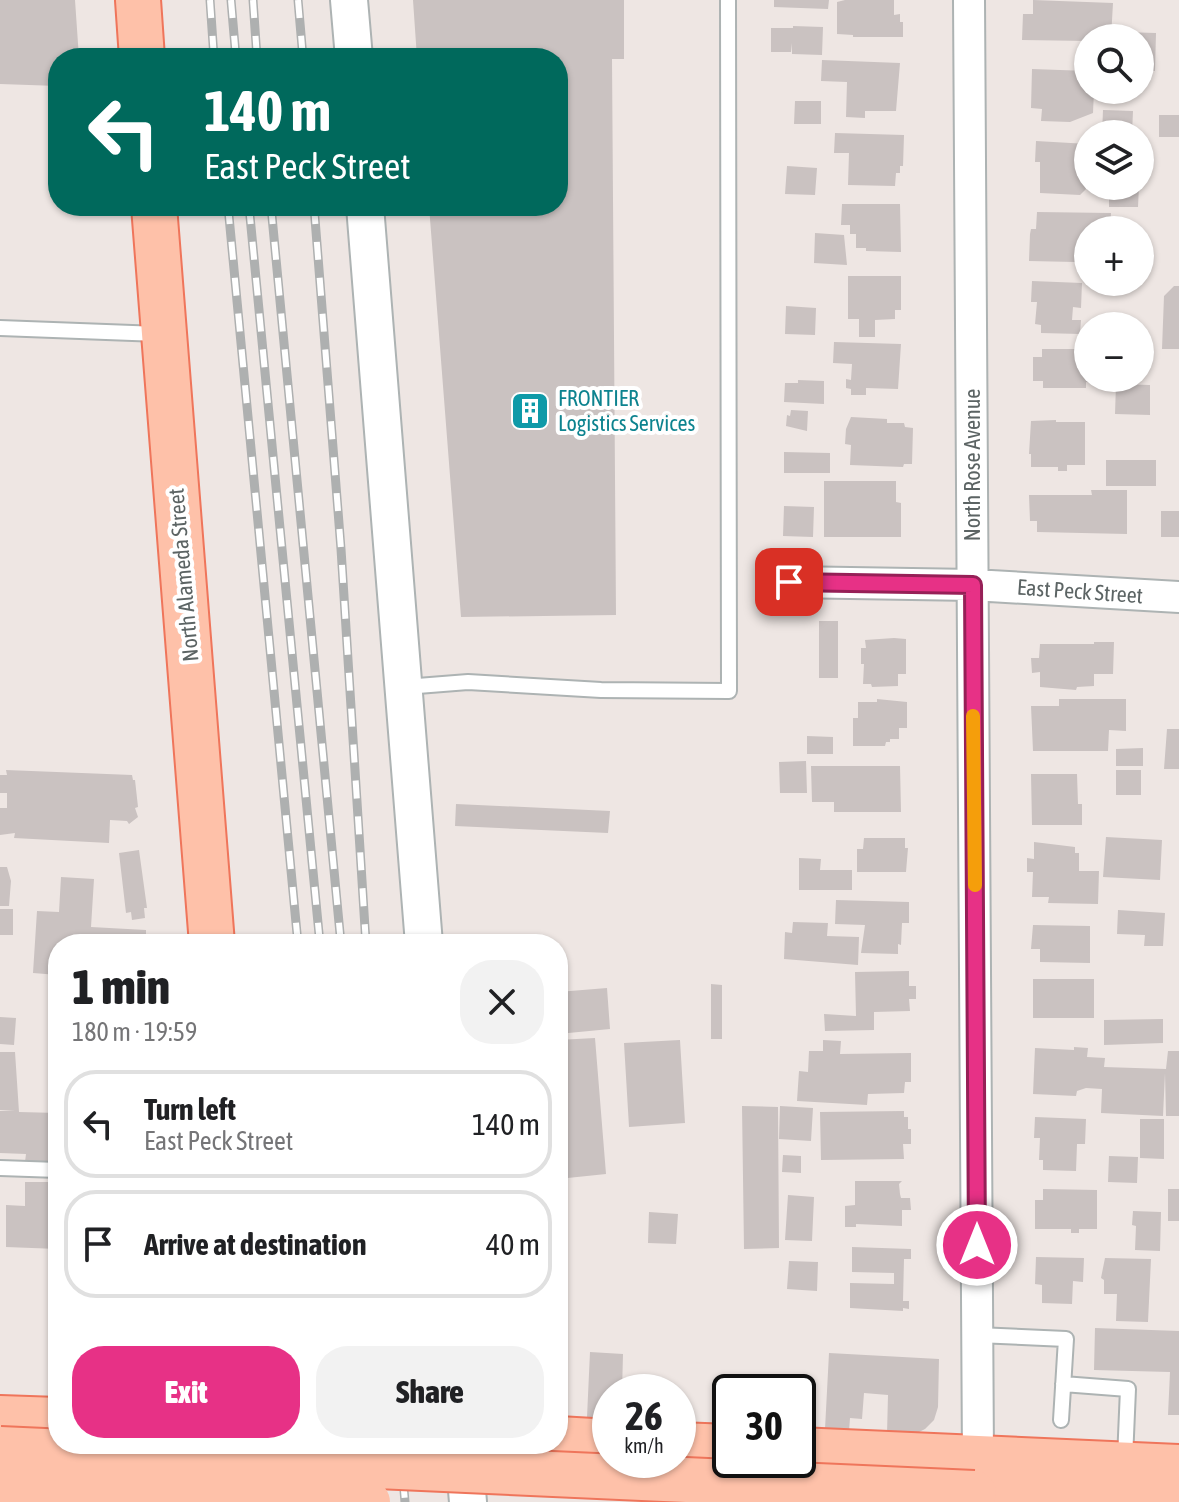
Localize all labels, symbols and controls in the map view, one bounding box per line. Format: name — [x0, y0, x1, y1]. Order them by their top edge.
map controls — [1074, 24, 1154, 392]
button: search — [1074, 24, 1154, 104]
text: 140 m — [204, 79, 331, 143]
icon: left — [72, 80, 176, 184]
button: layers — [1074, 120, 1154, 200]
text: East Peck Street — [204, 145, 411, 187]
button: + — [1074, 216, 1154, 296]
button: − — [1074, 312, 1154, 392]
place label: FRONTIER Logistics Services — [558, 385, 695, 436]
street label: North Rose Avenue — [959, 389, 985, 541]
building icon: FRONTIER Logistics Services — [509, 390, 551, 432]
street label: North Alameda Street — [162, 487, 204, 663]
pin — [755, 548, 823, 616]
icon: arrive — [767, 560, 811, 604]
street label: East Peck Street — [1016, 574, 1144, 608]
text: 1 min — [72, 959, 170, 1014]
button: close — [460, 960, 544, 1044]
text: 180 m · 19:59 — [72, 1017, 197, 1047]
text: Turn left — [144, 1092, 236, 1126]
icon: left — [76, 1102, 120, 1146]
text: 140 m — [472, 1107, 540, 1141]
text: East Peck Street — [144, 1126, 293, 1156]
position arrow — [935, 1203, 1019, 1287]
icon: arrive — [76, 1222, 120, 1266]
text: Arrive at destination — [144, 1227, 366, 1261]
text: 40 m — [486, 1227, 540, 1261]
button: Exit — [72, 1346, 300, 1438]
button: Share — [316, 1346, 544, 1438]
speed limit sign: 30 — [712, 1374, 816, 1478]
text: 26 — [625, 1393, 663, 1438]
text: km/h — [624, 1434, 664, 1457]

